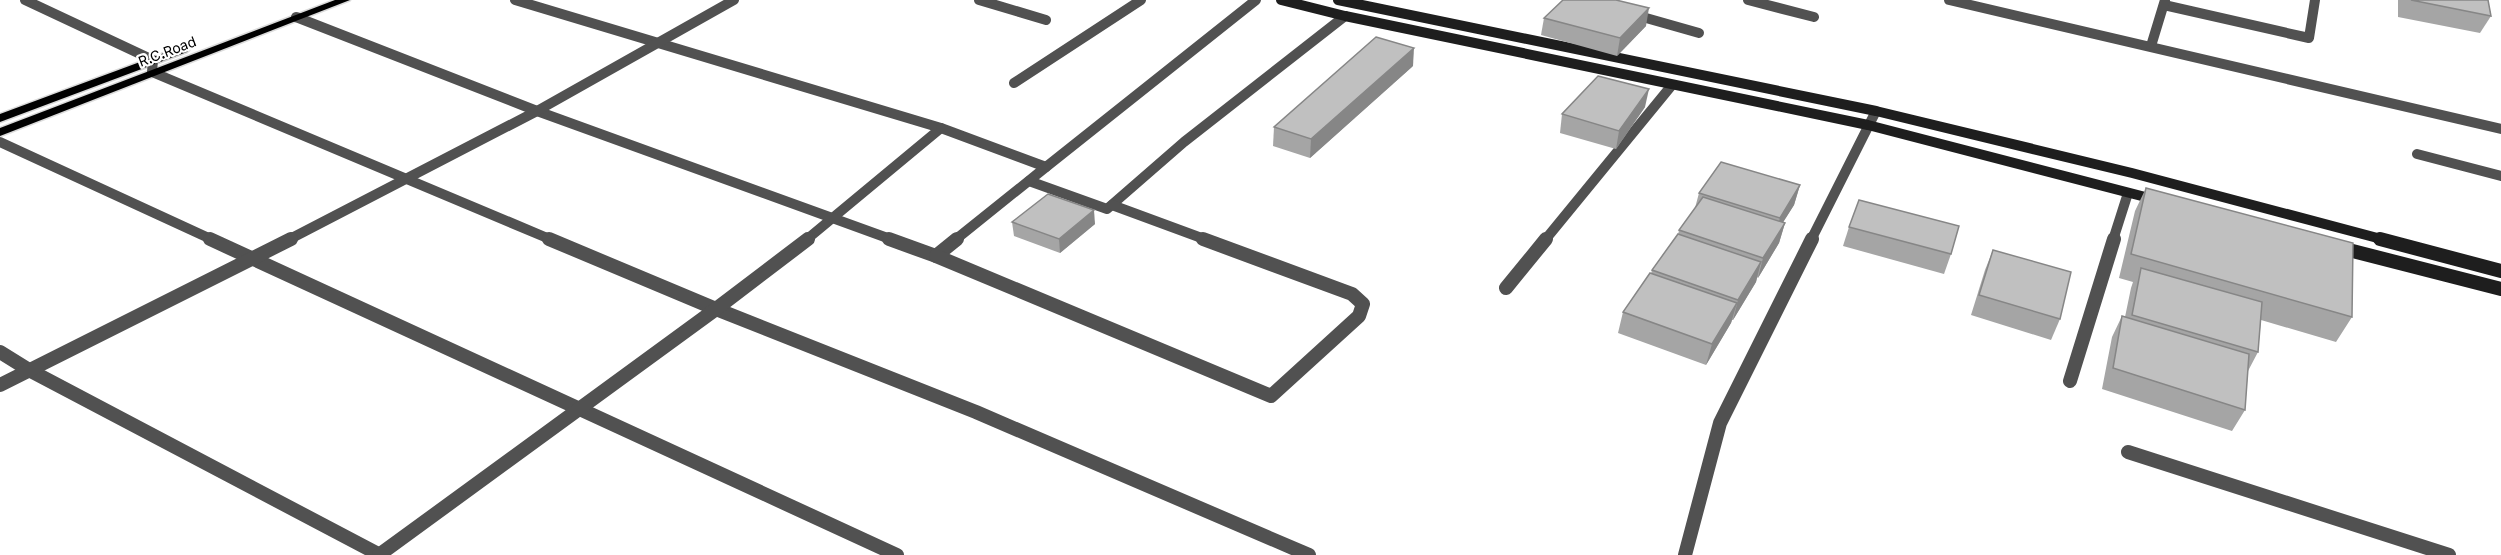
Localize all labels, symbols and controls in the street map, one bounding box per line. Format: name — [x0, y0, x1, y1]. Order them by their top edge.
street label: R.C.Road — [136, 32, 198, 70]

